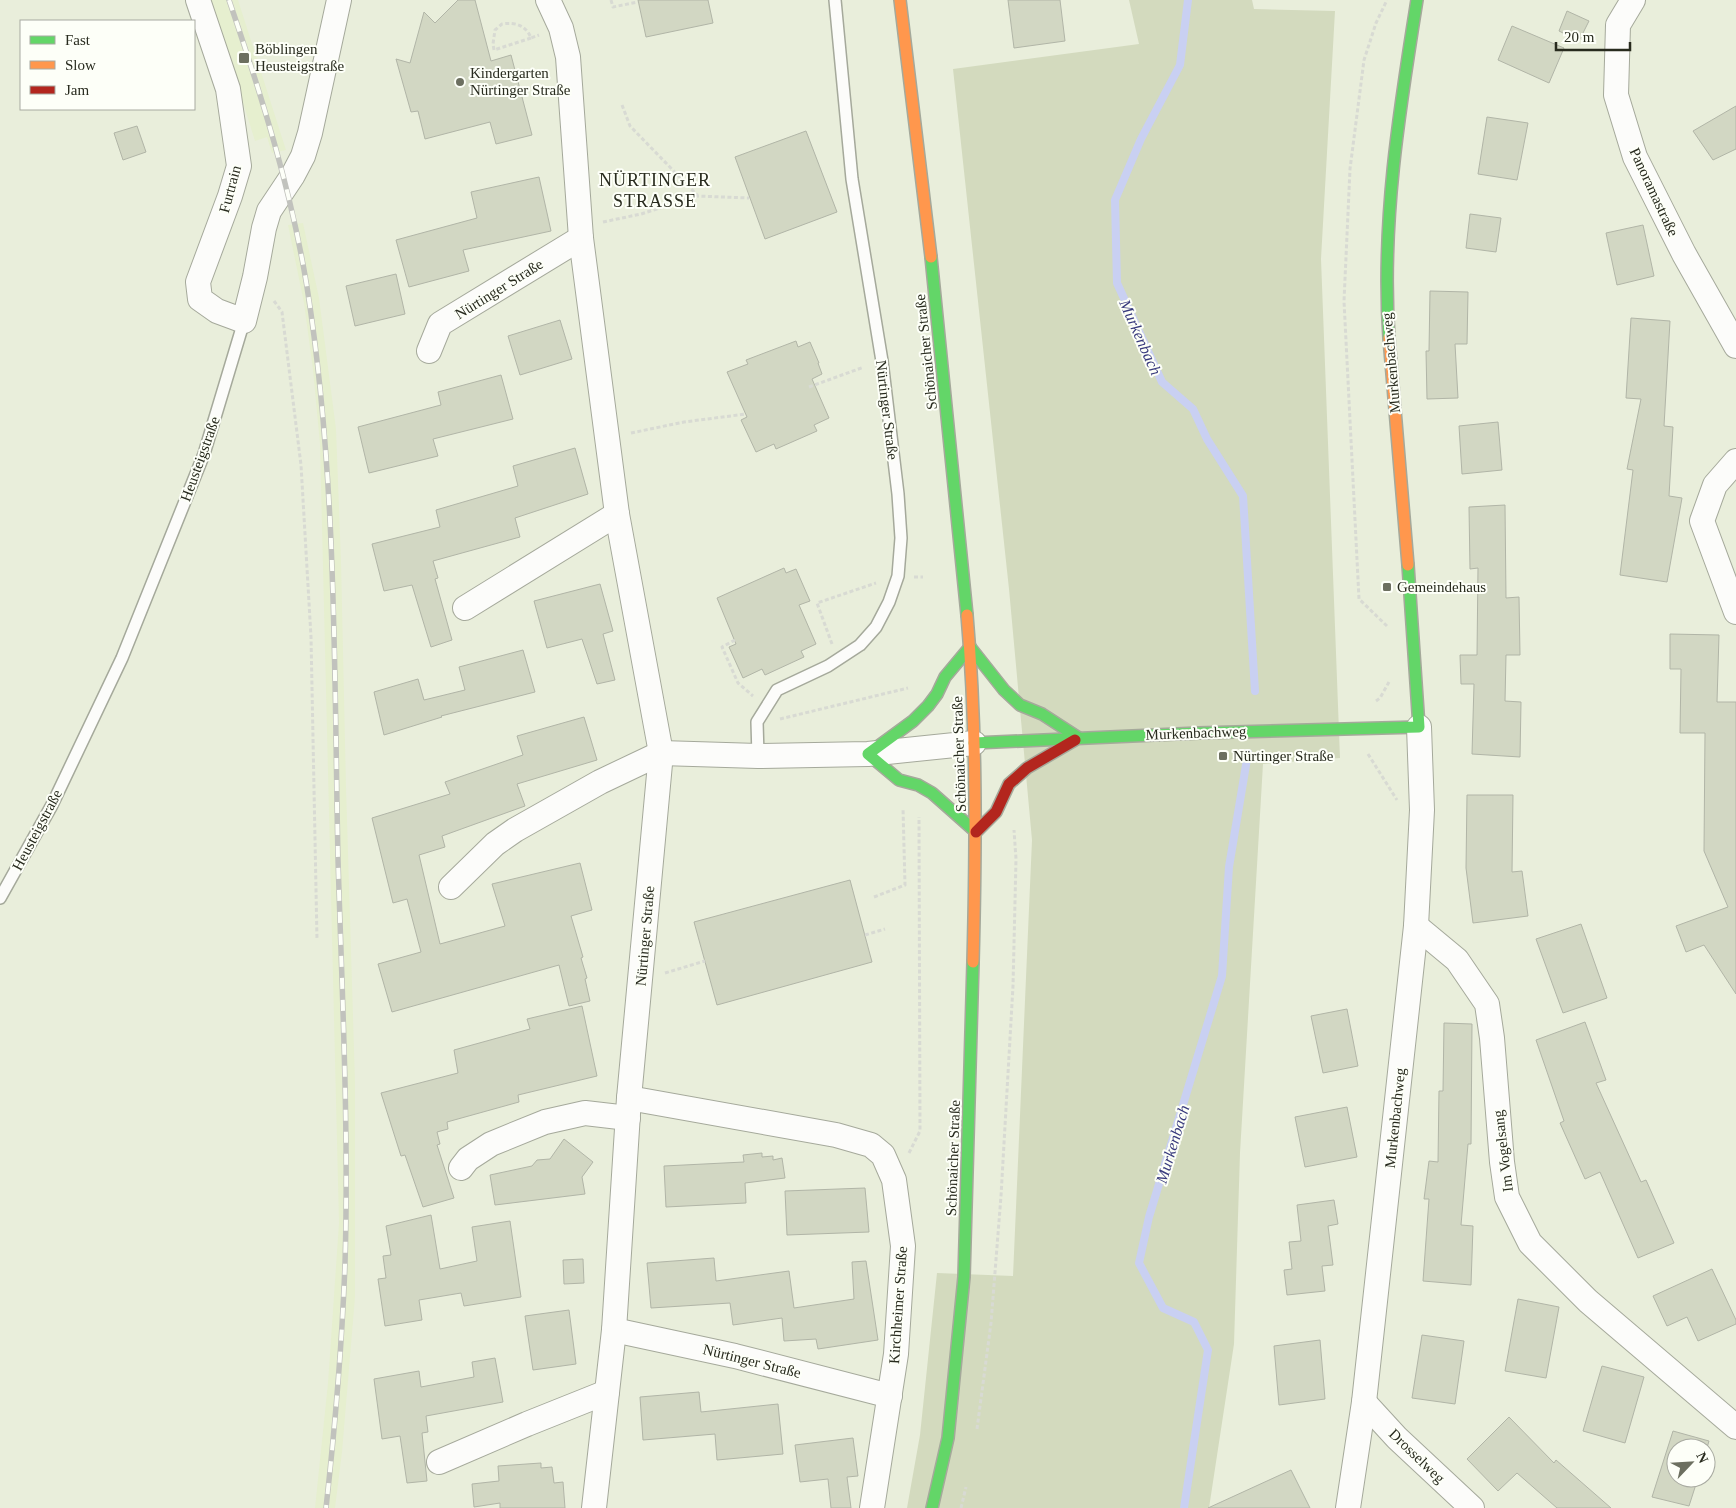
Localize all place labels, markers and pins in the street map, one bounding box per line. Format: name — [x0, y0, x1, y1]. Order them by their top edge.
place label: Böblingen Heusteigstraße — [255, 41, 344, 74]
marker: Böblingen Heusteigstraße — [237, 51, 251, 65]
place label: Kindergarten Nürtinger Straße — [470, 65, 571, 98]
marker: Kindergarten Nürtinger Straße — [454, 76, 466, 88]
place label: Gemeindehaus — [1397, 579, 1486, 595]
marker: Gemeindehaus — [1381, 581, 1393, 593]
place label: Nürtinger Straße — [1233, 748, 1334, 764]
marker: Nürtinger Straße — [1217, 750, 1229, 762]

